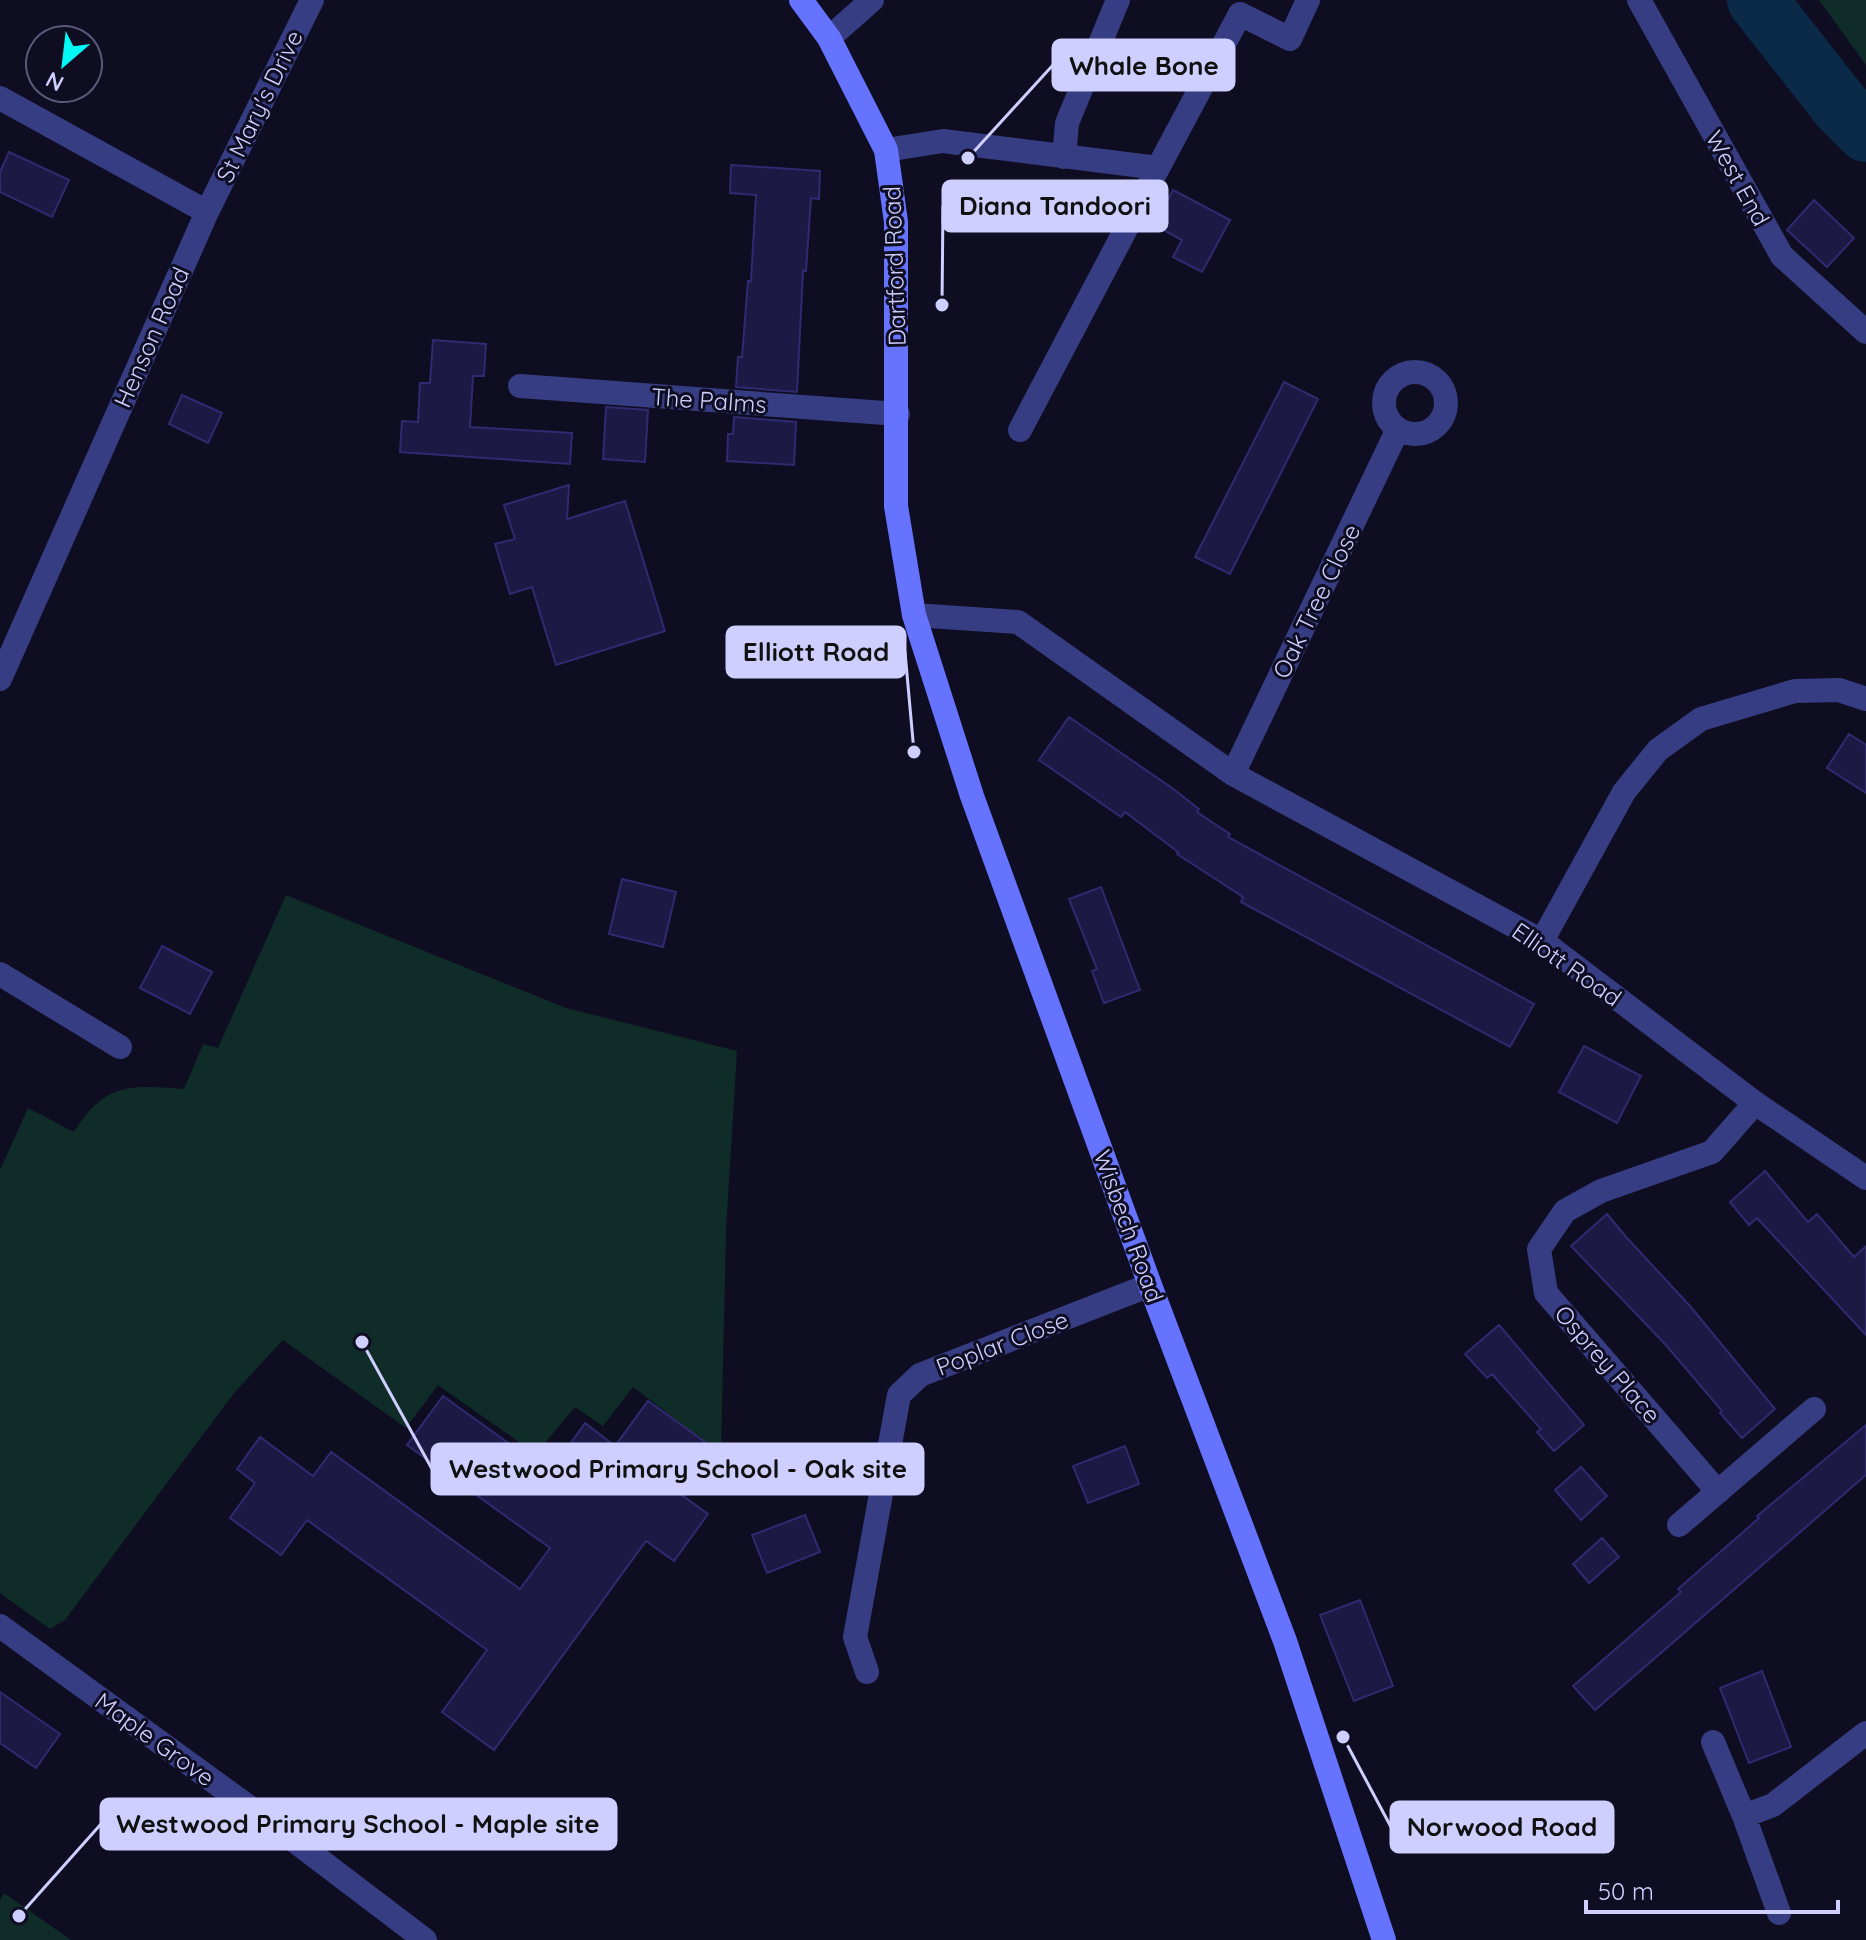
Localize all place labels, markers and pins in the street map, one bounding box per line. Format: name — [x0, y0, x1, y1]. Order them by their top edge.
callout: Whale Bone — [1053, 40, 1234, 90]
callout: Diana Tandoori — [943, 181, 1167, 231]
callout: Elliott Road — [727, 627, 905, 677]
callout: Westwood Primary School - Oak site — [432, 1444, 923, 1494]
callout: Westwood Primary School - Maple site — [101, 1799, 616, 1849]
callout: Norwood Road — [1391, 1802, 1613, 1852]

